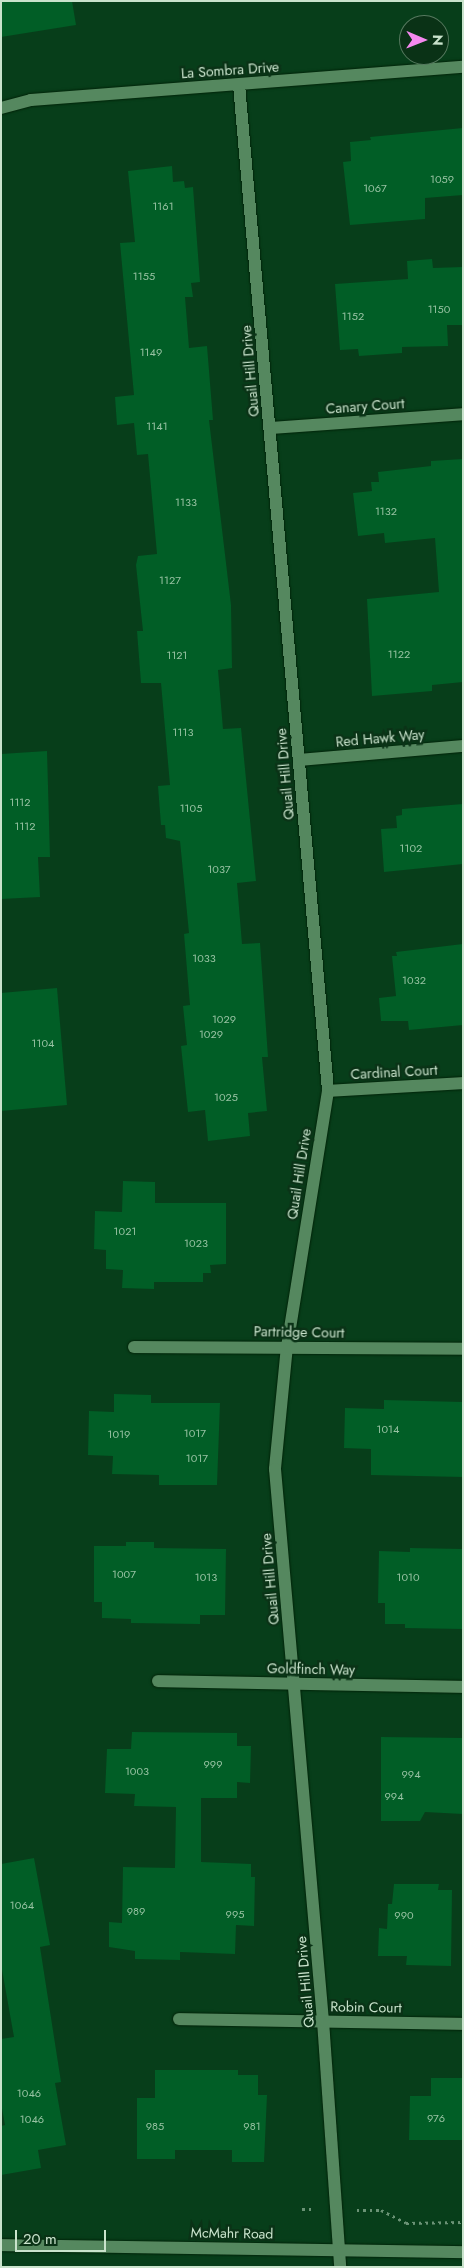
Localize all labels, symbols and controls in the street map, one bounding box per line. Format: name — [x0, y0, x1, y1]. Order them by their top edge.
north arrow — [399, 15, 449, 65]
text: N — [428, 35, 448, 46]
street label: La Sombra Drive — [180, 58, 280, 82]
house number: 1059 — [430, 172, 454, 186]
house number: 1067 — [363, 181, 387, 195]
house number: 1161 — [152, 199, 174, 213]
house number: 1155 — [133, 269, 155, 283]
house number: 1150 — [428, 302, 450, 316]
house number: 1152 — [342, 309, 364, 323]
street label: Quail Hill Drive — [238, 325, 262, 417]
house number: 1149 — [140, 345, 162, 359]
street label: Canary Court — [325, 395, 405, 417]
house number: 1141 — [146, 419, 168, 433]
house number: 1133 — [175, 495, 197, 509]
house number: 1132 — [375, 504, 397, 518]
house number: 1127 — [159, 573, 181, 587]
house number: 1122 — [388, 647, 410, 661]
house number: 1121 — [166, 648, 188, 662]
house number: 1113 — [173, 725, 193, 739]
street label: Red Hawk Way — [335, 726, 425, 750]
street label: Quail Hill Drive — [273, 728, 297, 820]
house number: 1112 — [9, 795, 31, 809]
house number: 1105 — [180, 801, 202, 815]
house number: 1112 — [14, 819, 36, 833]
house number: 1102 — [400, 841, 422, 855]
house number: 1037 — [207, 862, 231, 876]
house number: 1033 — [192, 951, 216, 965]
house number: 1032 — [402, 973, 426, 987]
house number: 1029 — [212, 1012, 236, 1026]
house number: 1029 — [199, 1027, 223, 1041]
house number: 1104 — [32, 1036, 54, 1050]
street label: Cardinal Court — [350, 1061, 438, 1083]
house number: 1025 — [214, 1090, 238, 1104]
street label: Quail Hill Drive — [284, 1127, 314, 1221]
house number: 1021 — [114, 1224, 136, 1238]
house number: 1023 — [184, 1236, 208, 1250]
street label: Partridge Court — [254, 1323, 344, 1341]
house number: 1014 — [377, 1422, 399, 1436]
house number: 1017 — [184, 1426, 206, 1440]
house number: 1019 — [108, 1427, 130, 1441]
house number: 1017 — [186, 1451, 208, 1465]
street label: Quail Hill Drive — [258, 1533, 282, 1625]
house number: 1007 — [112, 1567, 136, 1581]
house number: 1013 — [195, 1570, 217, 1584]
house number: 1010 — [396, 1570, 420, 1584]
street label: Goldfinch Way — [267, 1660, 355, 1678]
house number: 999 — [203, 1757, 223, 1771]
house number: 1003 — [125, 1764, 149, 1778]
house number: 994 — [401, 1767, 421, 1781]
house number: 994 — [384, 1789, 404, 1803]
house number: 1064 — [10, 1898, 34, 1912]
house number: 989 — [127, 1904, 145, 1918]
house number: 995 — [226, 1907, 244, 1921]
house number: 990 — [394, 1908, 414, 1922]
street label: Quail Hill Drive — [293, 1936, 317, 2028]
street label: Robin Court — [330, 1998, 402, 2016]
house number: 1046 — [17, 2086, 41, 2100]
house number: 976 — [427, 2111, 445, 2125]
house number: 1046 — [20, 2112, 44, 2126]
house number: 985 — [146, 2119, 164, 2133]
house number: 981 — [243, 2119, 261, 2133]
scale bar — [18, 2220, 109, 2252]
street label: McMahr Road — [191, 2224, 273, 2242]
text: 20 m — [23, 2228, 57, 2250]

